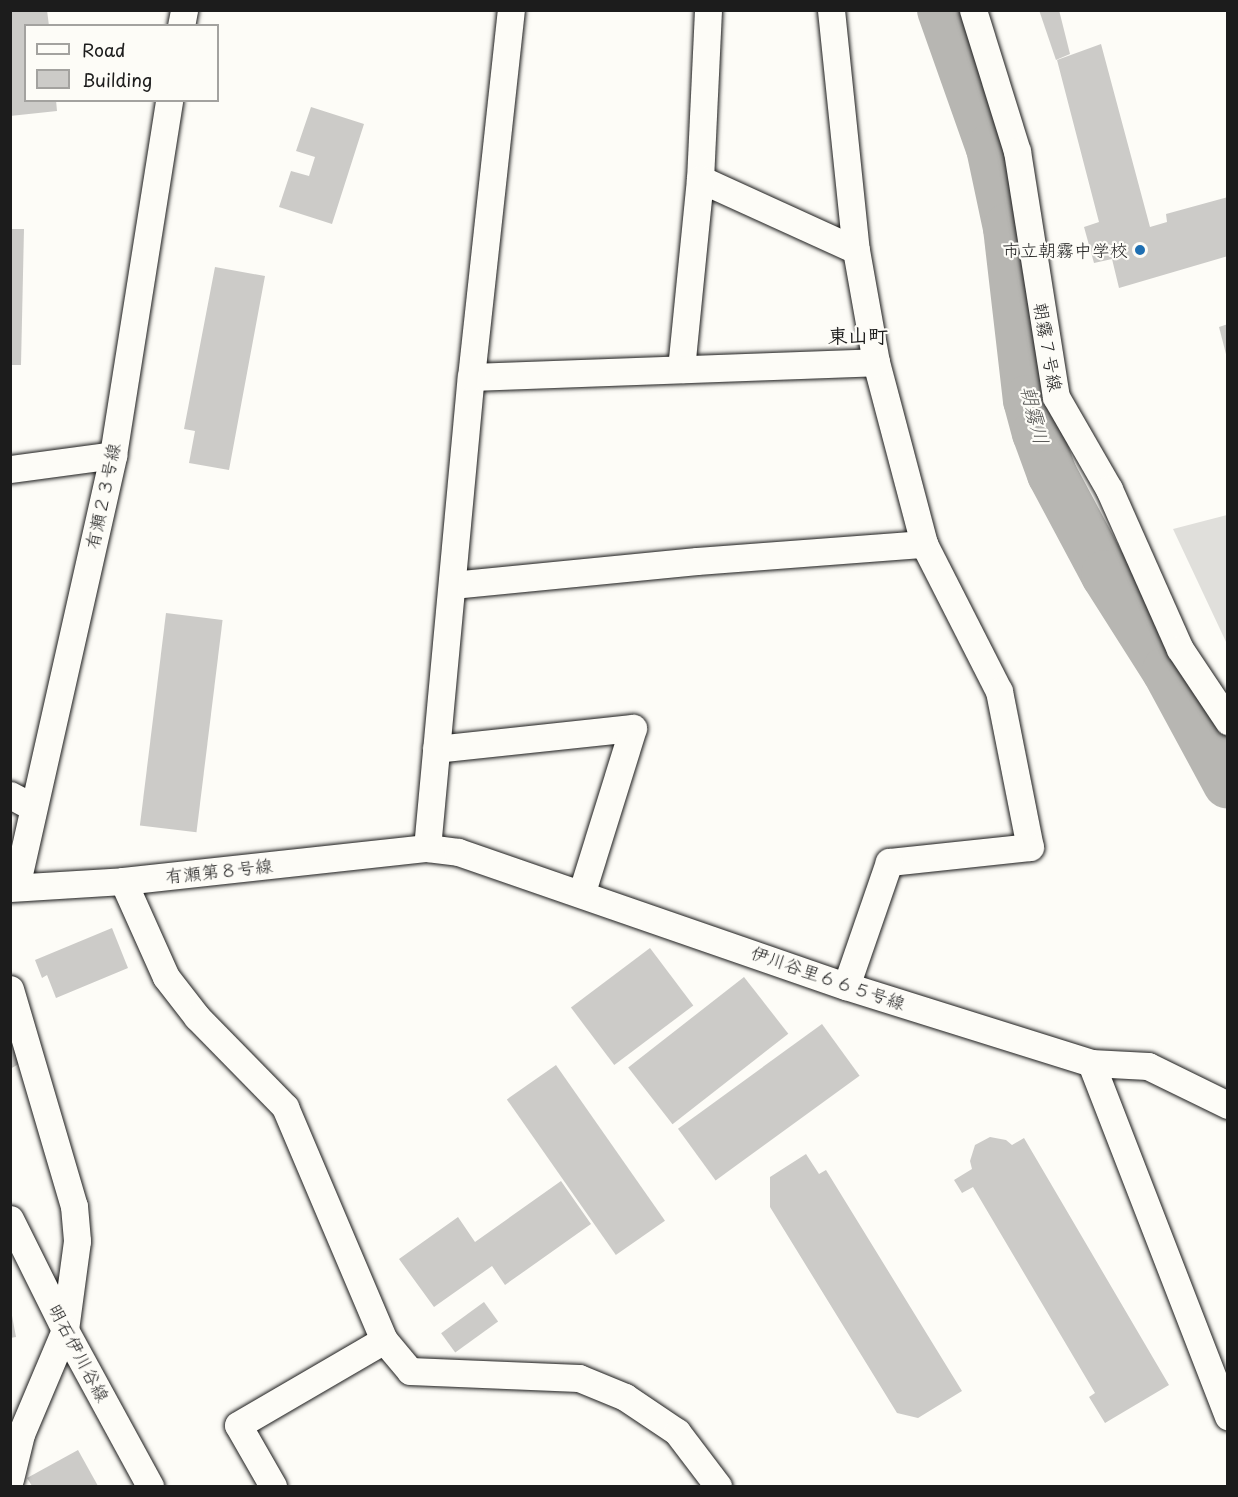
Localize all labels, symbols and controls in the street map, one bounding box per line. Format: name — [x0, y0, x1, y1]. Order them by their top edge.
legend — [24, 24, 219, 102]
text: Road — [82, 36, 126, 63]
text: Building — [82, 66, 152, 93]
place label: 市立朝霧中学校 — [1002, 239, 1128, 261]
marker: 市立朝霧中学校 — [1133, 243, 1147, 257]
street label: 朝霧７号線 — [1030, 301, 1066, 393]
district label: 東山町 — [828, 323, 888, 347]
water label: 朝霧川 — [1016, 383, 1054, 447]
street label: 有瀬２３号線 — [81, 441, 125, 551]
street label: 有瀬第８号線 — [164, 855, 274, 887]
street label: 伊川谷里６６５号線 — [748, 941, 908, 1015]
street label: 明石伊川谷線 — [44, 1300, 114, 1406]

